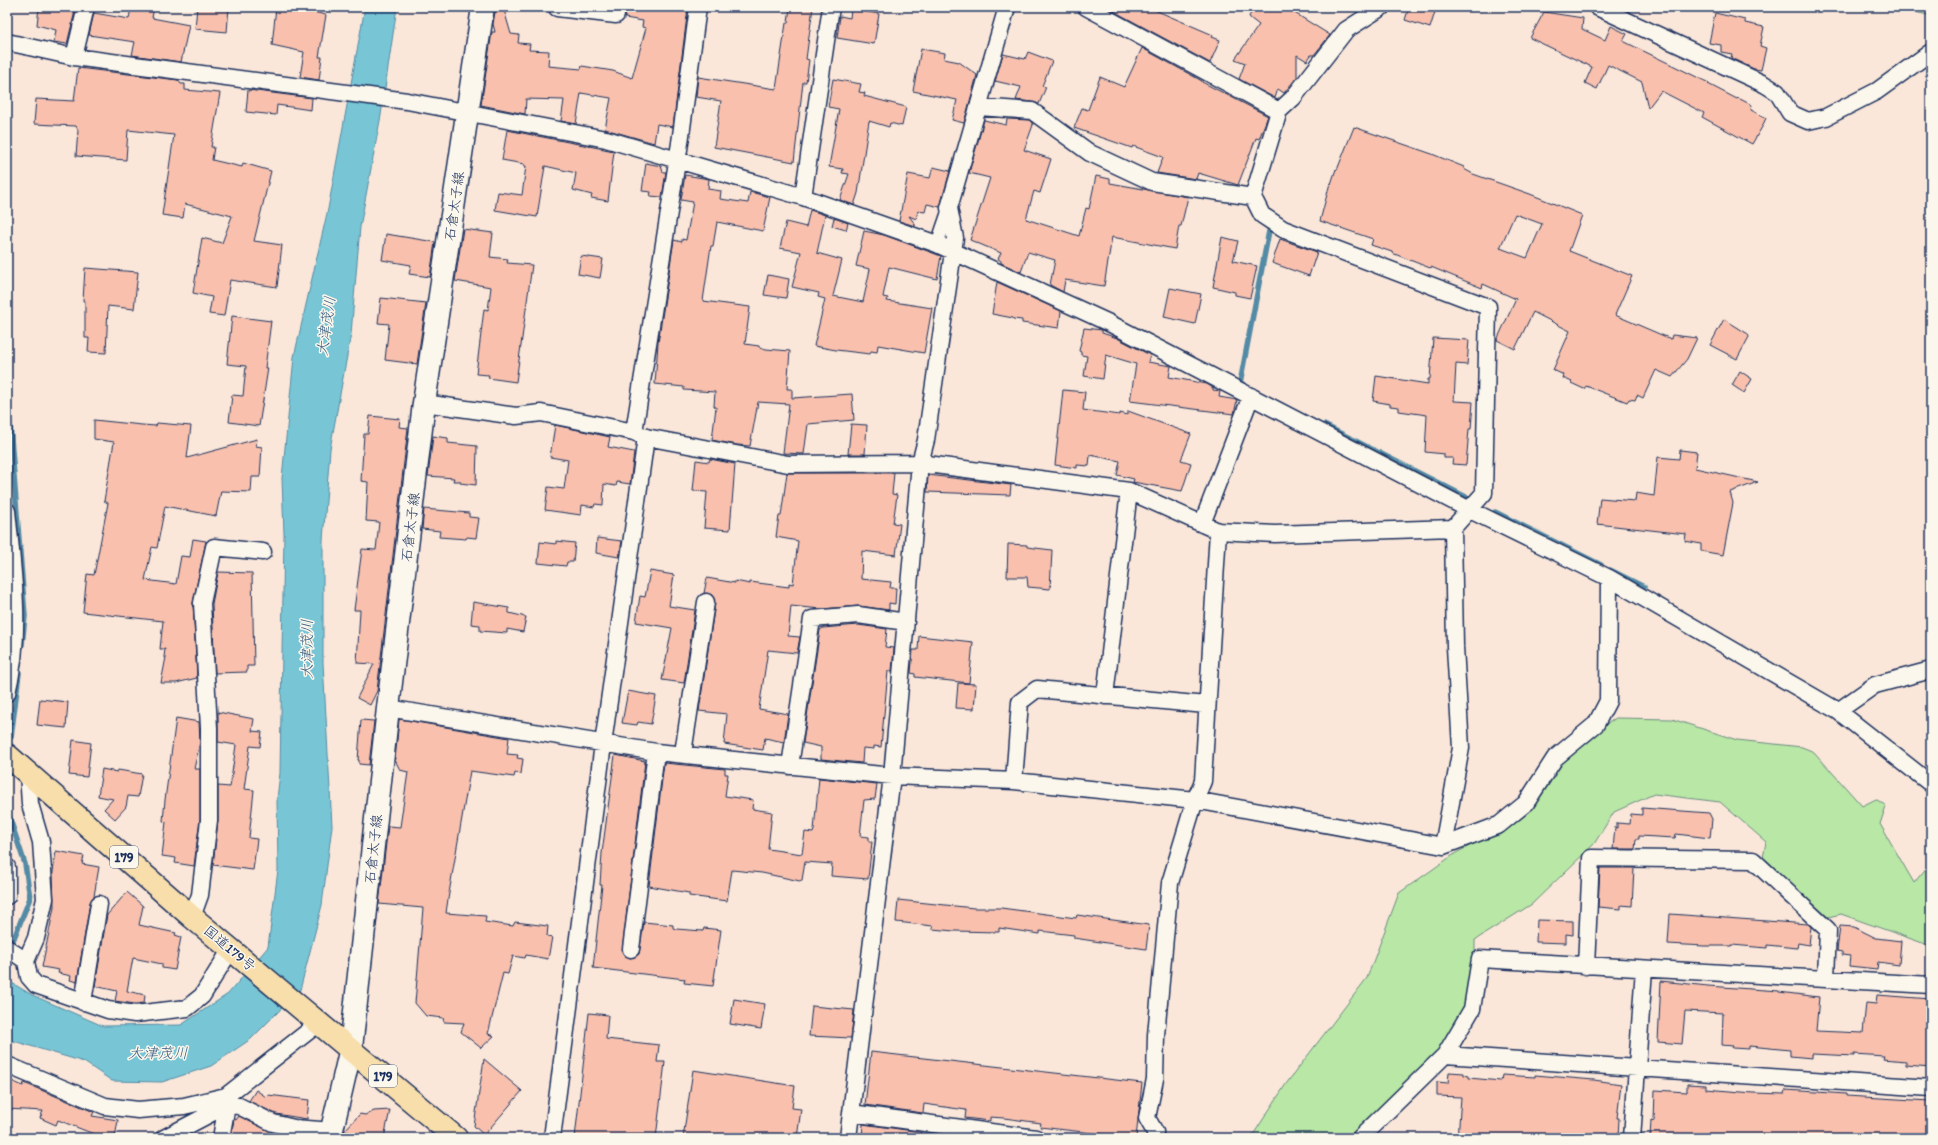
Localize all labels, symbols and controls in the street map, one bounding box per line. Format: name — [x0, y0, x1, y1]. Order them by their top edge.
street label: 石倉太子線 — [441, 170, 468, 242]
water label: 大津茂川 — [313, 295, 339, 357]
street label: 石倉太子線 — [398, 491, 423, 563]
water label: 大津茂川 — [298, 619, 316, 679]
street label: 石倉太子線 — [361, 813, 386, 885]
road number: 179 — [110, 846, 138, 868]
street label: 国道179号 — [200, 922, 259, 975]
water label: 大津茂川 — [128, 1044, 188, 1062]
road number: 179 — [369, 1065, 397, 1087]

